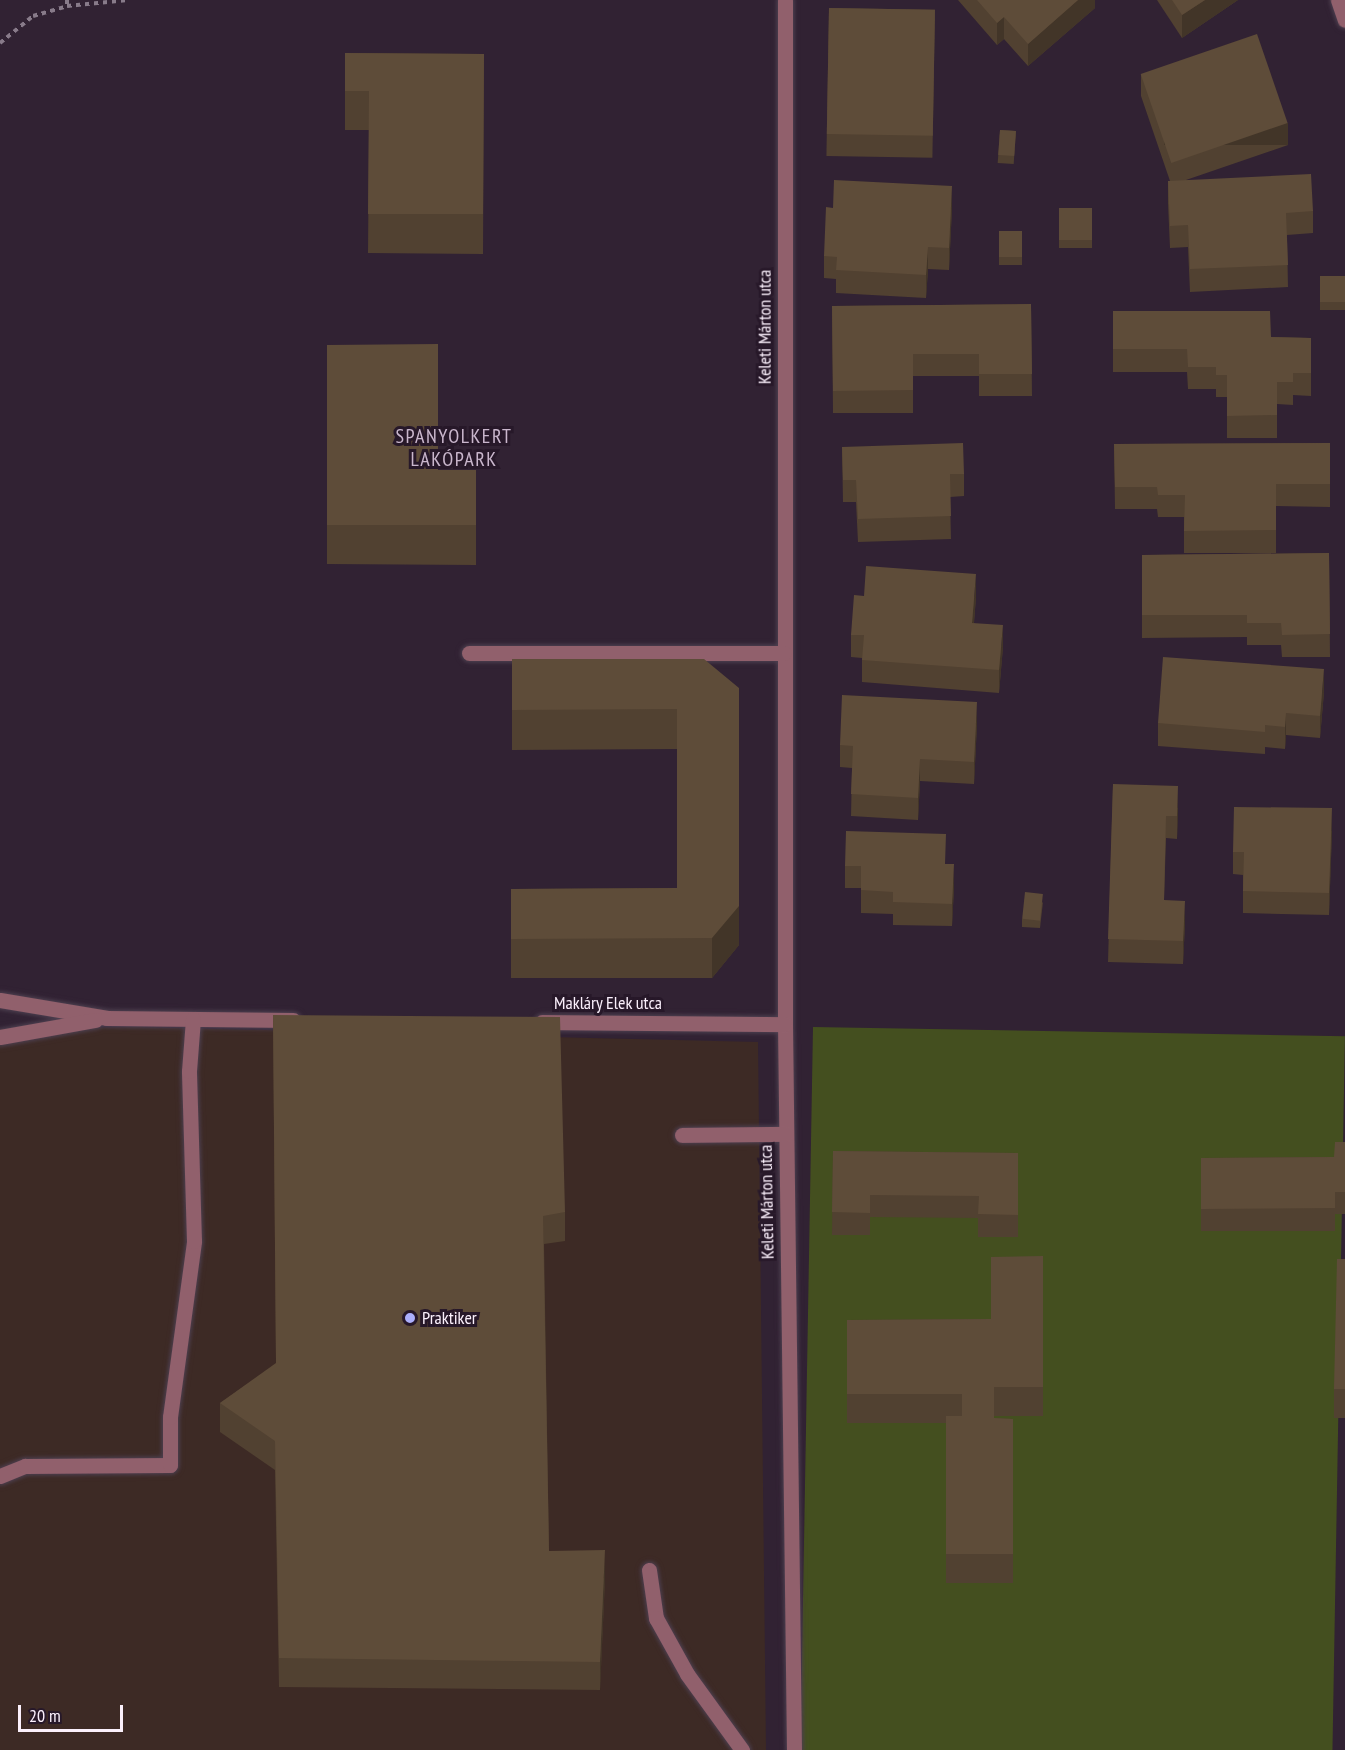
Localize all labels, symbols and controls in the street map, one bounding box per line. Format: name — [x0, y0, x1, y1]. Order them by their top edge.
street label: Keleti Márton utca — [754, 270, 776, 384]
district label: SPANYOLKERT LAKÓPARK — [396, 425, 512, 472]
street label: Makláry Elek utca — [554, 992, 662, 1014]
street label: Keleti Márton utca — [755, 1145, 779, 1259]
place label: Praktiker — [422, 1307, 477, 1329]
marker: Praktiker — [403, 1311, 417, 1325]
scale bar — [21, 1693, 126, 1731]
text: 20 m — [29, 1704, 61, 1727]

